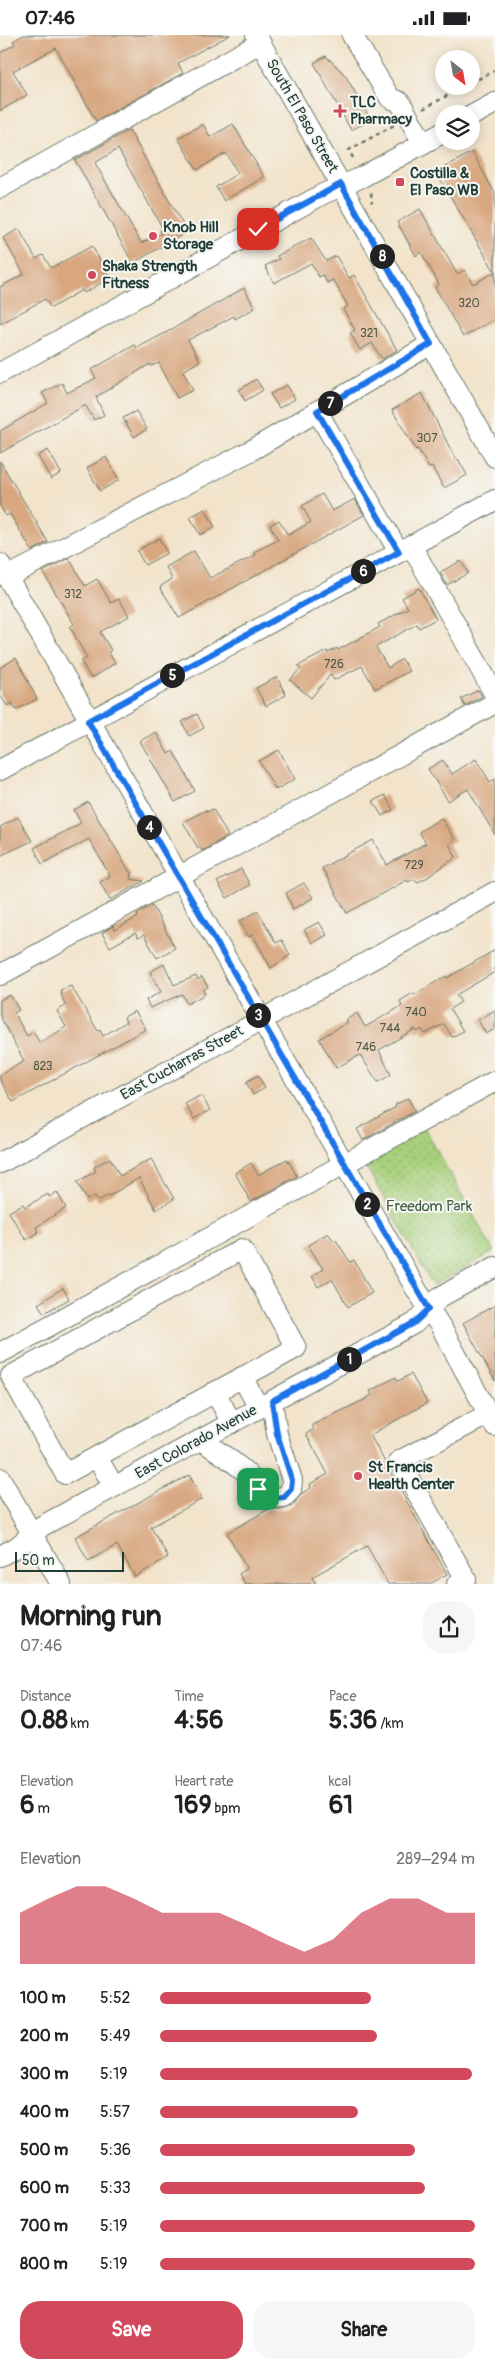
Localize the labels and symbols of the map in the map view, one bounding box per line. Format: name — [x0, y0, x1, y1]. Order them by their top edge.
north arrow — [435, 50, 480, 95]
street label: South El Paso Street — [262, 56, 343, 177]
place label: TLC Pharmacy — [349, 93, 413, 129]
marker: TLC Pharmacy — [334, 105, 346, 117]
place label: Costilla & El Paso WB — [410, 164, 479, 200]
marker: Costilla & El Paso WB — [394, 176, 406, 188]
pin — [237, 208, 279, 250]
place label: Knob Hill Storage — [163, 218, 219, 254]
marker: Knob Hill Storage — [147, 230, 159, 242]
pin: 8 — [370, 243, 394, 269]
place label: Shaka Strength Fitness — [102, 257, 197, 293]
marker: Shaka Strength Fitness — [86, 269, 98, 281]
house number: 320 — [458, 296, 480, 311]
house number: 321 — [360, 326, 378, 341]
pin: 7 — [318, 391, 342, 415]
house number: 307 — [416, 431, 438, 446]
pin: 6 — [350, 559, 376, 583]
house number: 312 — [64, 587, 82, 602]
house number: 726 — [324, 657, 344, 672]
pin: 5 — [160, 663, 184, 687]
pin: 4 — [136, 815, 162, 839]
house number: 729 — [404, 858, 424, 873]
pin: 3 — [246, 1003, 270, 1027]
house number: 740 — [405, 1005, 427, 1020]
street label: East Cucharras Street — [117, 1021, 248, 1105]
house number: 744 — [380, 1021, 400, 1036]
house number: 746 — [356, 1040, 376, 1055]
house number: 823 — [33, 1059, 53, 1074]
pin: 2 — [354, 1191, 380, 1217]
park label: Freedom Park — [386, 1197, 473, 1216]
pin: 1 — [336, 1347, 362, 1371]
street label: East Colorado Avenue — [132, 1400, 261, 1483]
place label: St Francis Health Center — [368, 1458, 455, 1494]
pin — [237, 1468, 279, 1510]
marker: St Francis Health Center — [352, 1470, 364, 1482]
scale bar — [15, 1549, 124, 1572]

